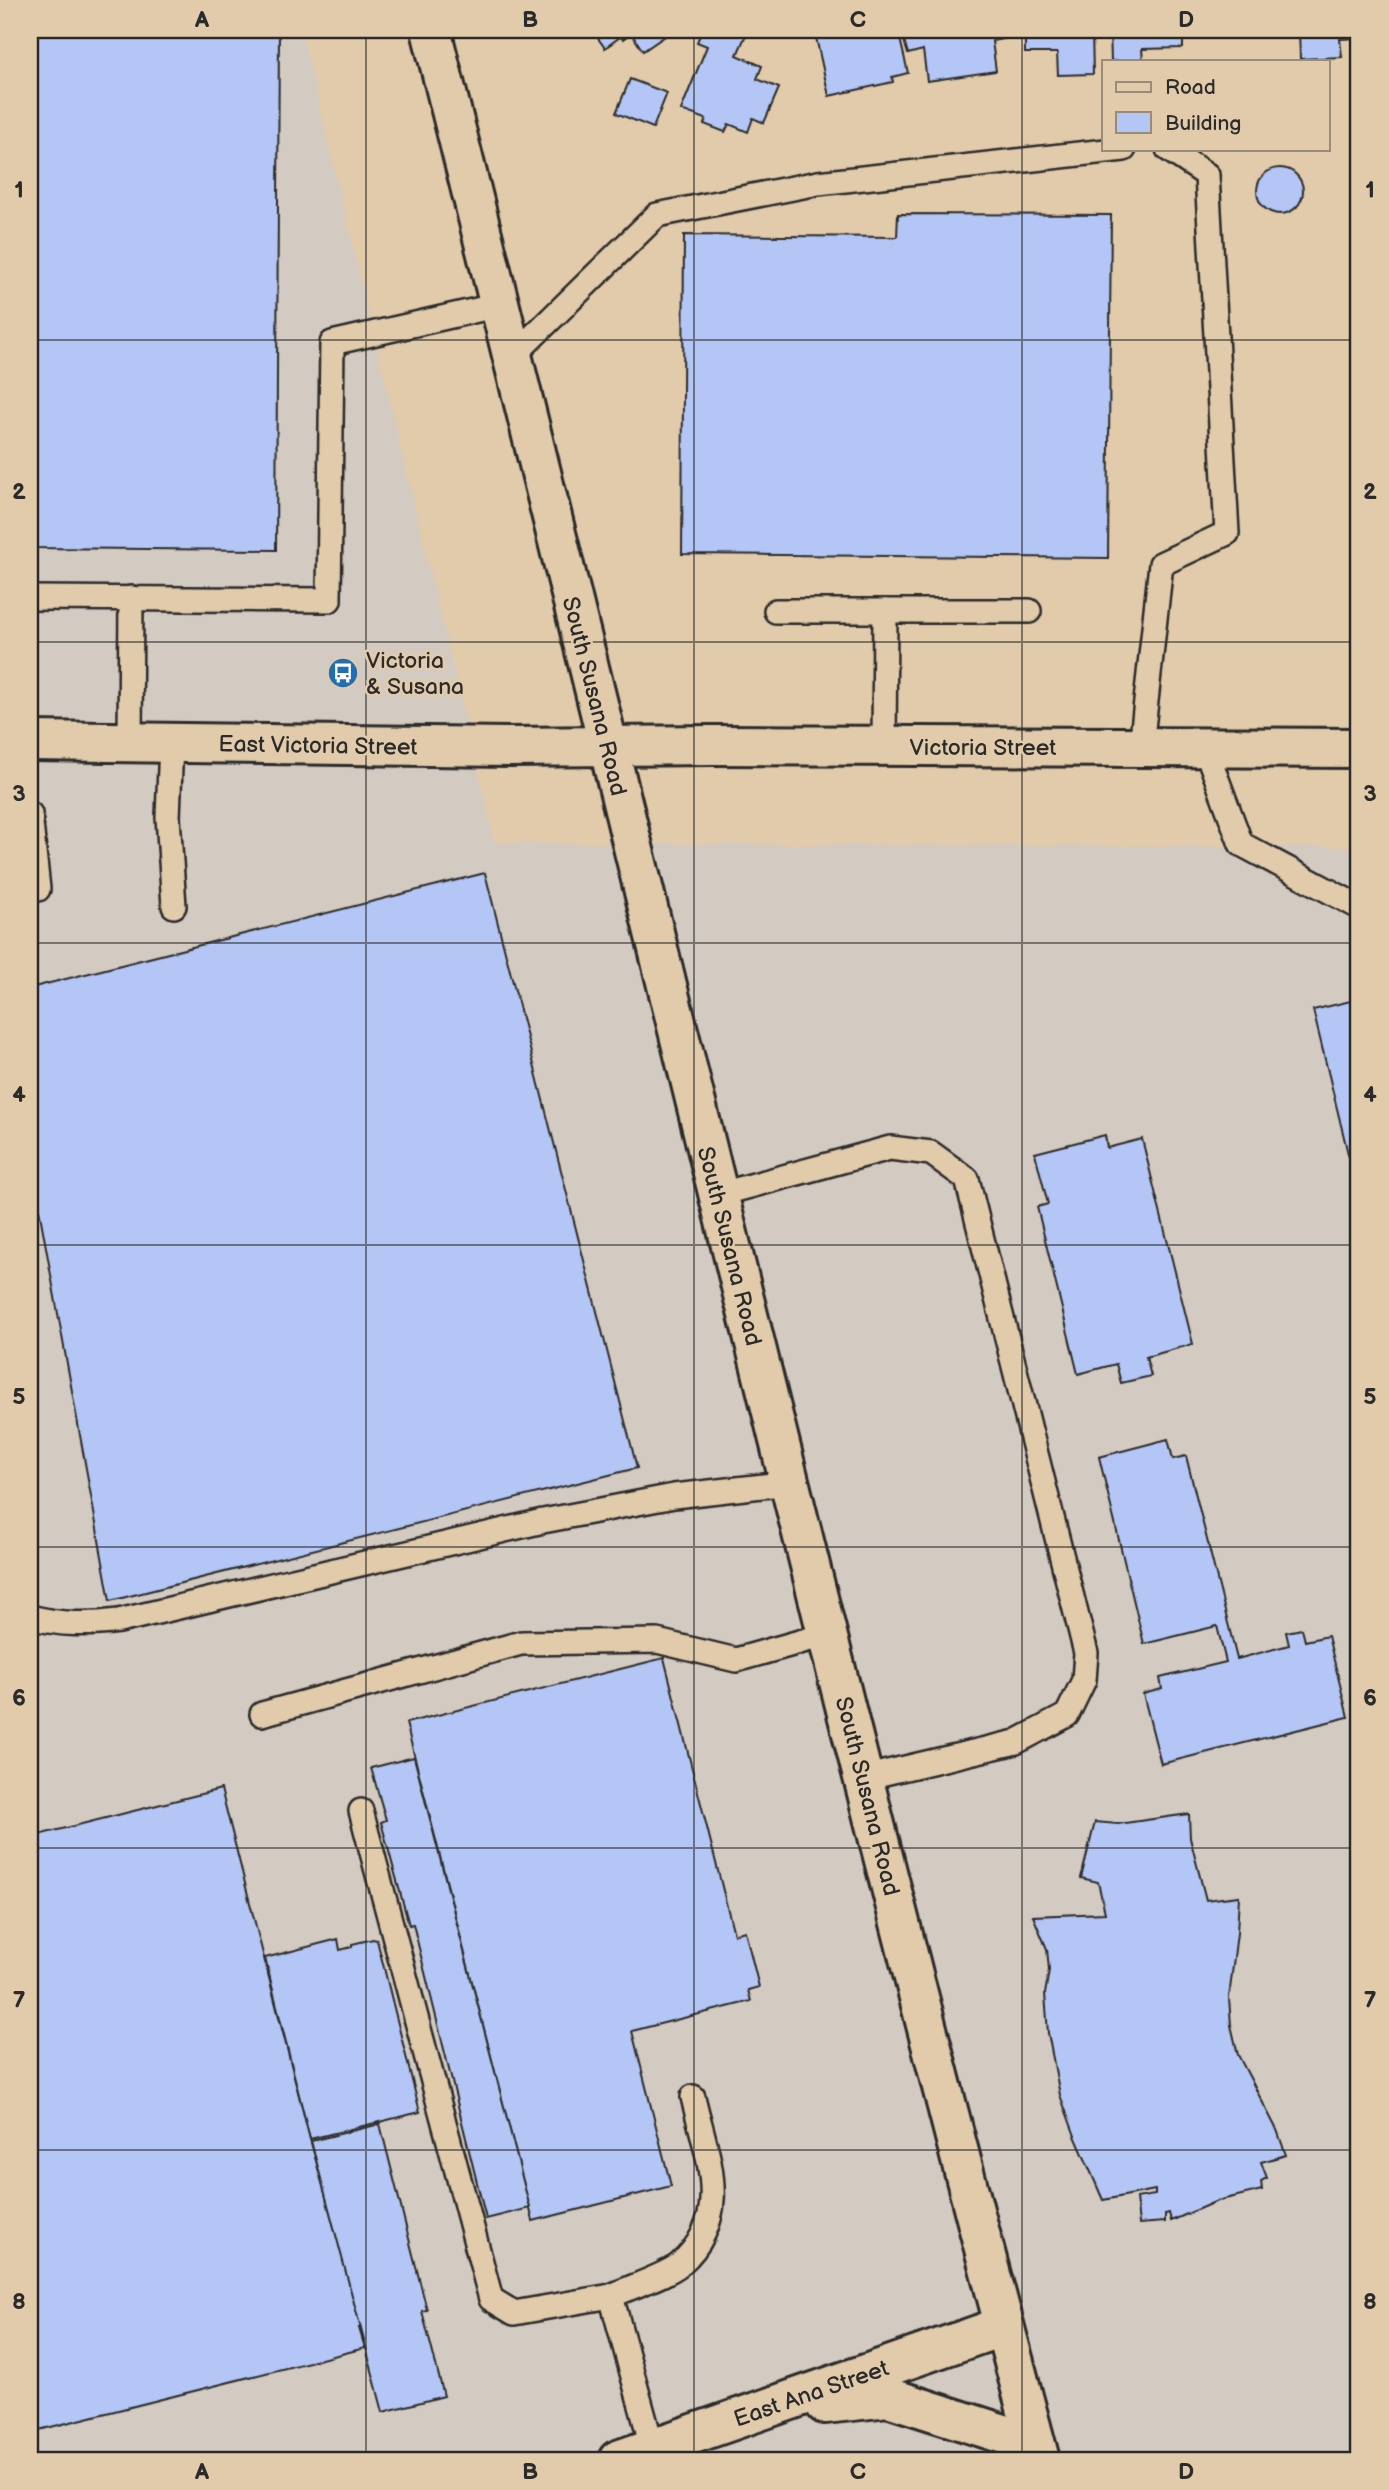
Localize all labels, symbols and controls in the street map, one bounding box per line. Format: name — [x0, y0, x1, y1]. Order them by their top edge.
text: A — [194, 6, 210, 34]
text: B — [522, 6, 538, 34]
text: C — [850, 6, 866, 34]
text: D — [1178, 6, 1194, 34]
legend — [1102, 60, 1330, 150]
text: Road — [1165, 75, 1216, 100]
text: Building — [1165, 111, 1241, 136]
text: 1 — [14, 176, 24, 204]
text: 1 — [1365, 176, 1375, 204]
text: 2 — [12, 478, 26, 506]
text: 2 — [1363, 478, 1377, 506]
street label: South Susana Road — [556, 594, 632, 799]
place label: Victoria & Susana — [366, 647, 464, 701]
bus stop icon: Victoria & Susana — [326, 656, 360, 690]
street label: East Victoria Street — [218, 730, 418, 762]
street label: Victoria Street — [910, 734, 1056, 762]
text: 3 — [12, 780, 26, 808]
text: 3 — [1363, 780, 1377, 808]
text: 4 — [12, 1081, 26, 1109]
text: 4 — [1363, 1081, 1377, 1109]
street label: South Susana Road — [691, 1144, 767, 1349]
text: 5 — [12, 1383, 26, 1411]
text: 5 — [1363, 1383, 1377, 1411]
text: 6 — [12, 1684, 26, 1712]
text: 6 — [1363, 1684, 1377, 1712]
street label: South Susana Road — [829, 1694, 905, 1899]
text: 7 — [13, 1986, 26, 2014]
text: 7 — [1364, 1986, 1377, 2014]
text: 8 — [12, 2288, 26, 2316]
text: 8 — [1363, 2288, 1377, 2316]
street label: East Ana Street — [730, 2354, 892, 2434]
text: A — [194, 2458, 210, 2486]
text: B — [522, 2458, 538, 2486]
text: C — [850, 2458, 866, 2486]
text: D — [1178, 2458, 1194, 2486]

